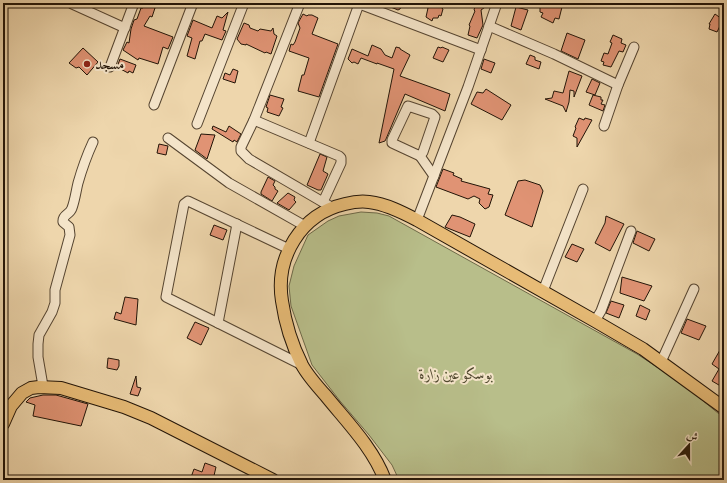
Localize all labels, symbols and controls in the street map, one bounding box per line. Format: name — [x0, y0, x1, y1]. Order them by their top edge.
place label: مسجد — [95, 54, 124, 74]
marker: مسجد — [82, 59, 92, 69]
park label: بوسكو عين زارة — [418, 364, 493, 384]
north arrow — [669, 425, 709, 465]
text: ش — [685, 427, 700, 445]

